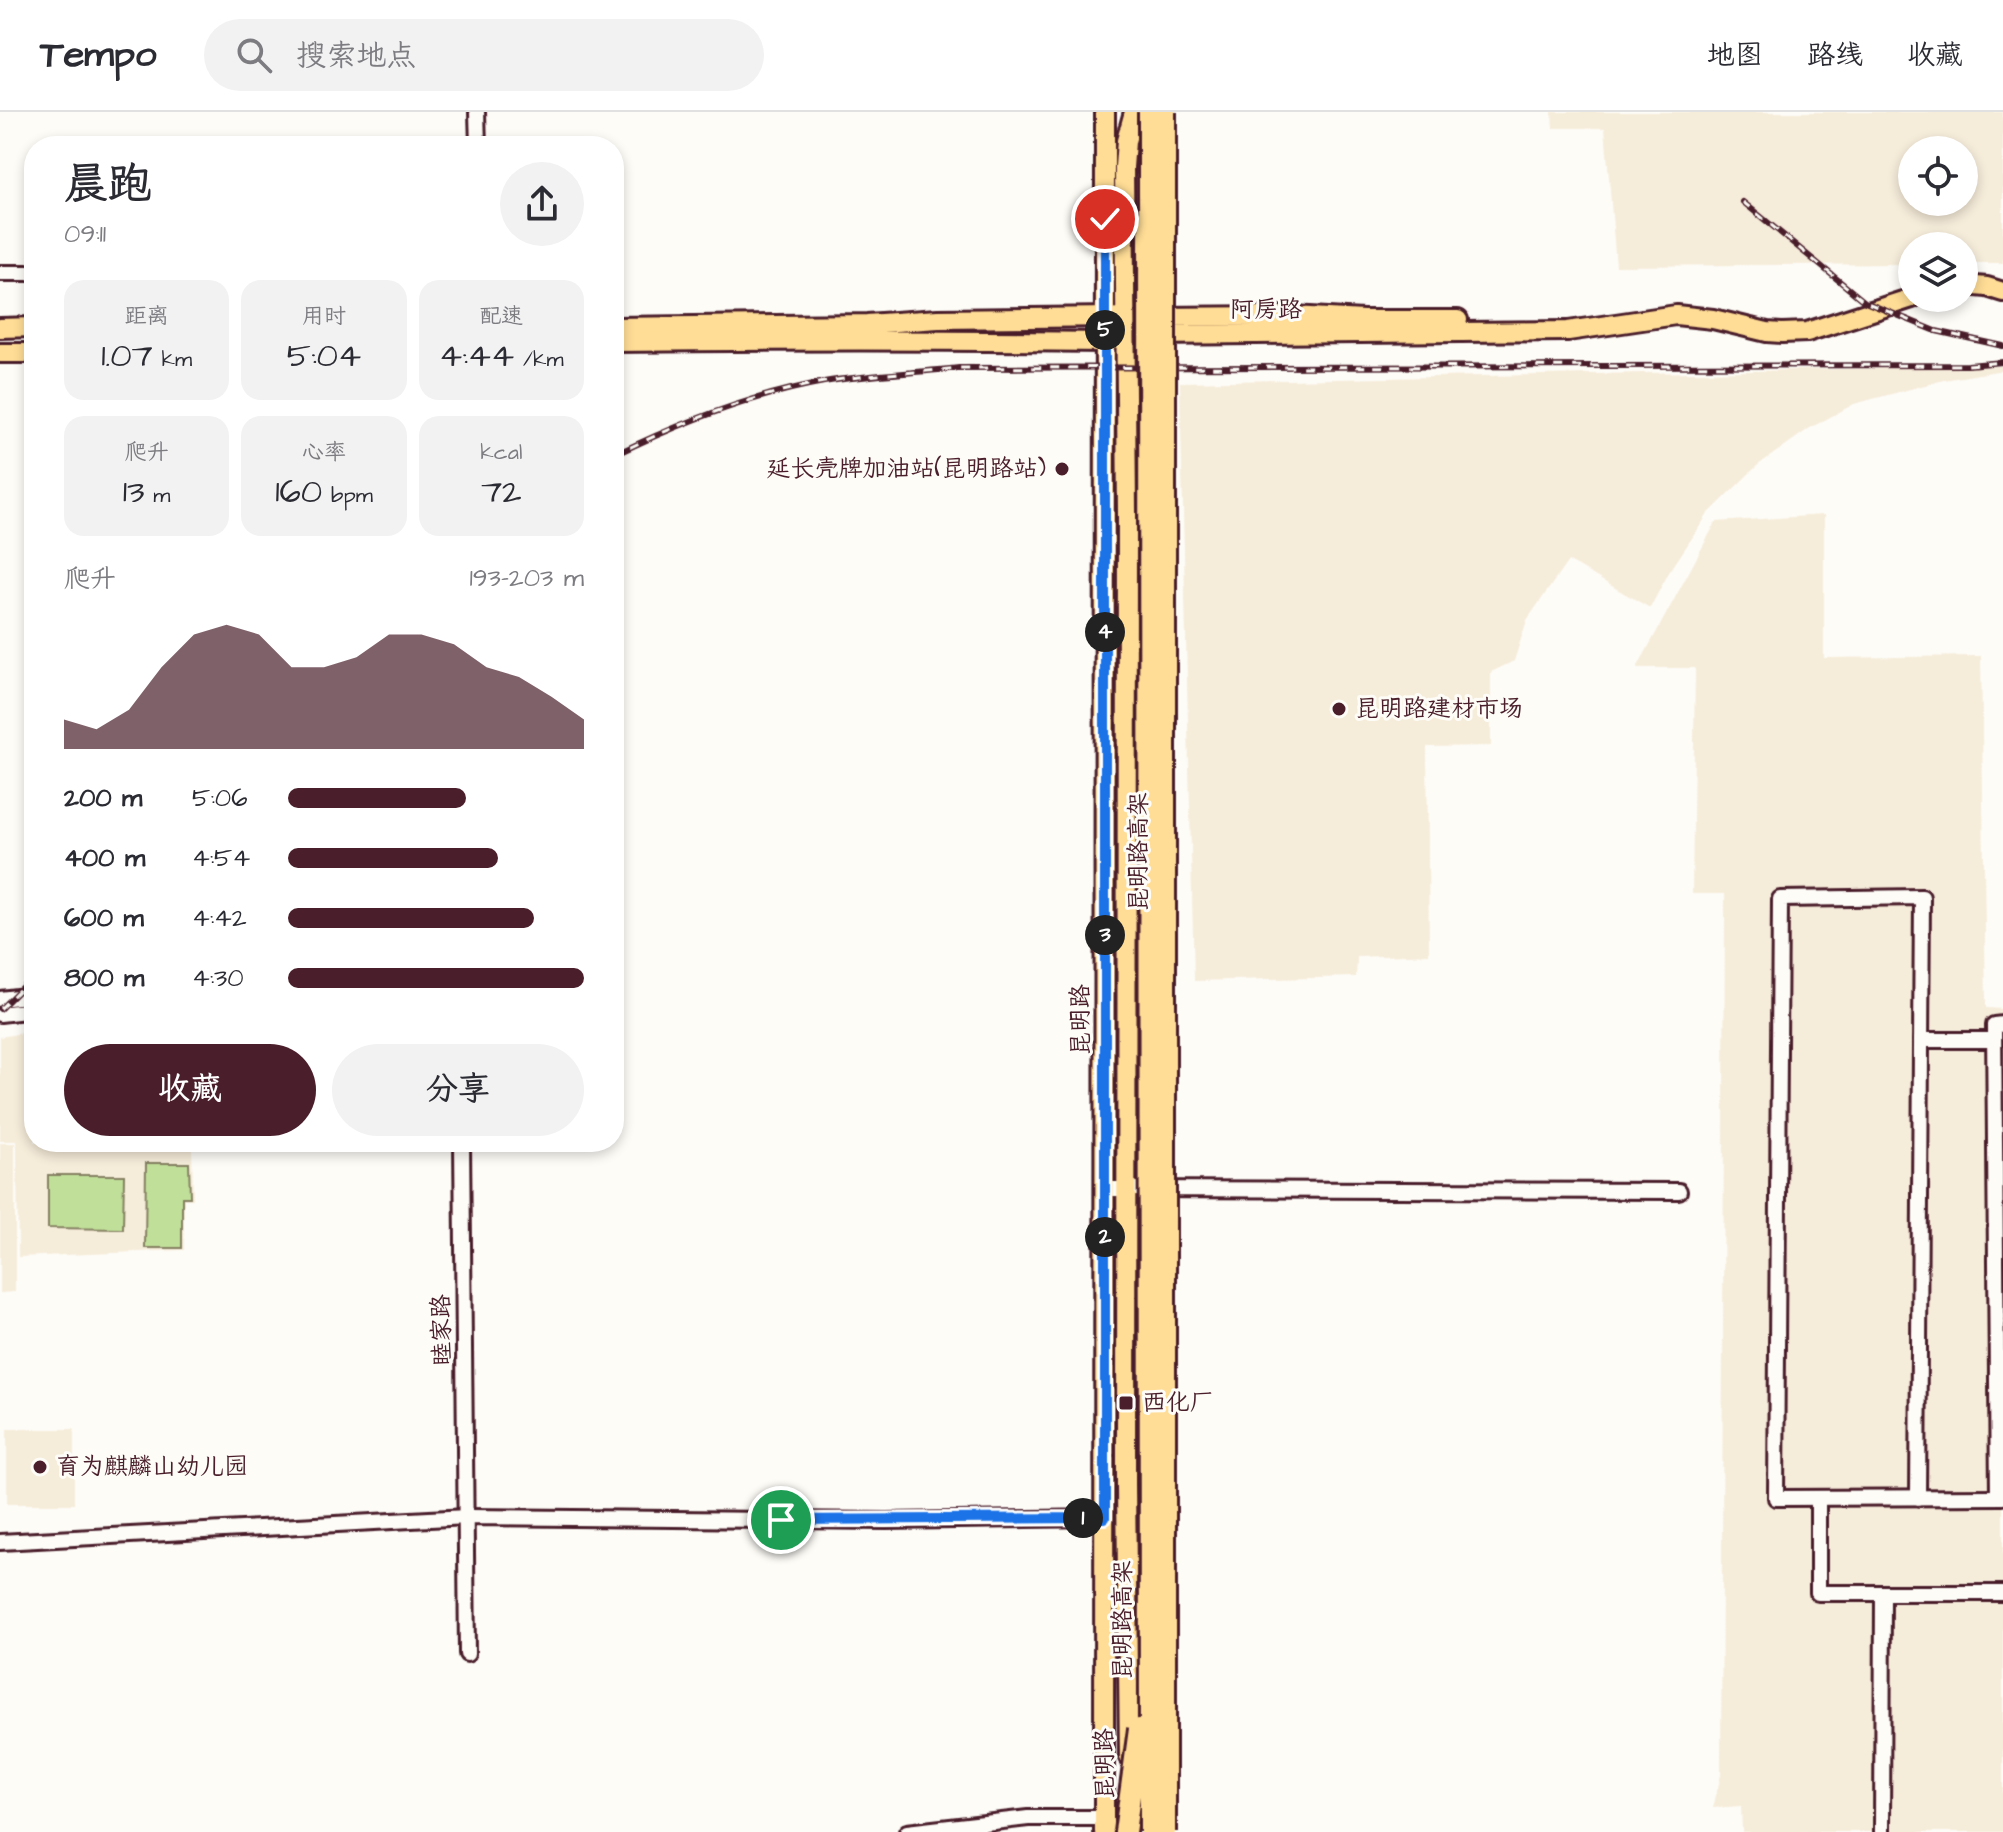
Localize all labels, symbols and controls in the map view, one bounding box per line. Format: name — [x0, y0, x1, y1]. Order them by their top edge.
search box — [204, 19, 764, 91]
text: Tempo — [40, 29, 156, 81]
icon: search — [232, 33, 276, 77]
text: 搜索地点 — [296, 35, 416, 77]
text: 地图 — [1707, 36, 1763, 75]
text: 路线 — [1807, 36, 1863, 75]
text: 收藏 — [1907, 36, 1963, 75]
map controls — [1898, 136, 1978, 312]
button: locate — [1898, 136, 1978, 216]
text: 晨跑 — [64, 155, 152, 216]
button: share — [500, 162, 584, 246]
pin — [1071, 185, 1139, 253]
icon: check — [1083, 197, 1127, 241]
text: 09:11 — [64, 216, 106, 252]
button: layers — [1898, 232, 1978, 312]
street label: 阿房路 — [1230, 293, 1302, 327]
text: 距离 — [125, 301, 169, 332]
text: 用时 — [302, 301, 346, 332]
text: 配速 — [479, 301, 523, 332]
pin: 5 — [1085, 310, 1125, 350]
text: 5 — [1097, 314, 1113, 345]
text: 1.07 — [101, 332, 153, 380]
text: 5:04 — [287, 332, 361, 380]
text: 4:44 — [439, 332, 514, 380]
text: km — [153, 344, 192, 375]
text: /km — [514, 344, 564, 375]
text: 爬升 — [125, 437, 169, 468]
text: 心率 — [302, 437, 346, 468]
text: kcal — [480, 437, 522, 468]
place label: 延长壳牌加油站(昆明路站) — [766, 452, 1046, 486]
marker: 延长壳牌加油站(昆明路站) — [1053, 460, 1071, 478]
text: 13 — [123, 468, 145, 516]
text: 160 — [275, 468, 322, 516]
text: 72 — [481, 468, 522, 516]
text: m — [145, 480, 170, 511]
text: bpm — [322, 480, 373, 511]
text: 193–203 m — [469, 560, 584, 596]
text: 爬升 — [64, 561, 116, 597]
pin: 4 — [1085, 612, 1125, 652]
text: 4 — [1098, 616, 1112, 647]
place label: 昆明路建材市场 — [1355, 692, 1523, 726]
marker: 昆明路建材市场 — [1330, 700, 1348, 718]
text: 200 m — [64, 780, 142, 816]
text: 5:06 — [192, 780, 247, 816]
street label: 昆明路高架 — [1122, 792, 1156, 912]
text: 400 m — [64, 840, 145, 876]
text: 4:54 — [192, 840, 250, 876]
text: 600 m — [64, 900, 144, 936]
text: 4:42 — [192, 900, 247, 936]
pin: 3 — [1085, 915, 1125, 955]
text: 3 — [1099, 919, 1111, 950]
text: 800 m — [64, 960, 144, 996]
text: 4:30 — [192, 960, 244, 996]
street label: 昆明路 — [1064, 984, 1098, 1056]
button: 收藏 — [64, 1044, 316, 1136]
button: 分享 — [332, 1044, 584, 1136]
pin: 2 — [1085, 1217, 1125, 1257]
text: 2 — [1099, 1221, 1111, 1252]
street label: 睦家路 — [424, 1294, 460, 1366]
place label: 西化厂 — [1142, 1386, 1214, 1420]
marker: 西化厂 — [1117, 1394, 1135, 1412]
place label: 育为麒麟山幼儿园 — [56, 1450, 248, 1484]
marker: 育为麒麟山幼儿园 — [31, 1458, 49, 1476]
pin — [747, 1486, 815, 1554]
icon: arrive — [759, 1498, 803, 1542]
pin: 1 — [1063, 1498, 1103, 1538]
text: 1 — [1082, 1502, 1084, 1533]
street label: 昆明路高架 — [1106, 1560, 1140, 1680]
street label: 昆明路 — [1087, 1728, 1123, 1800]

